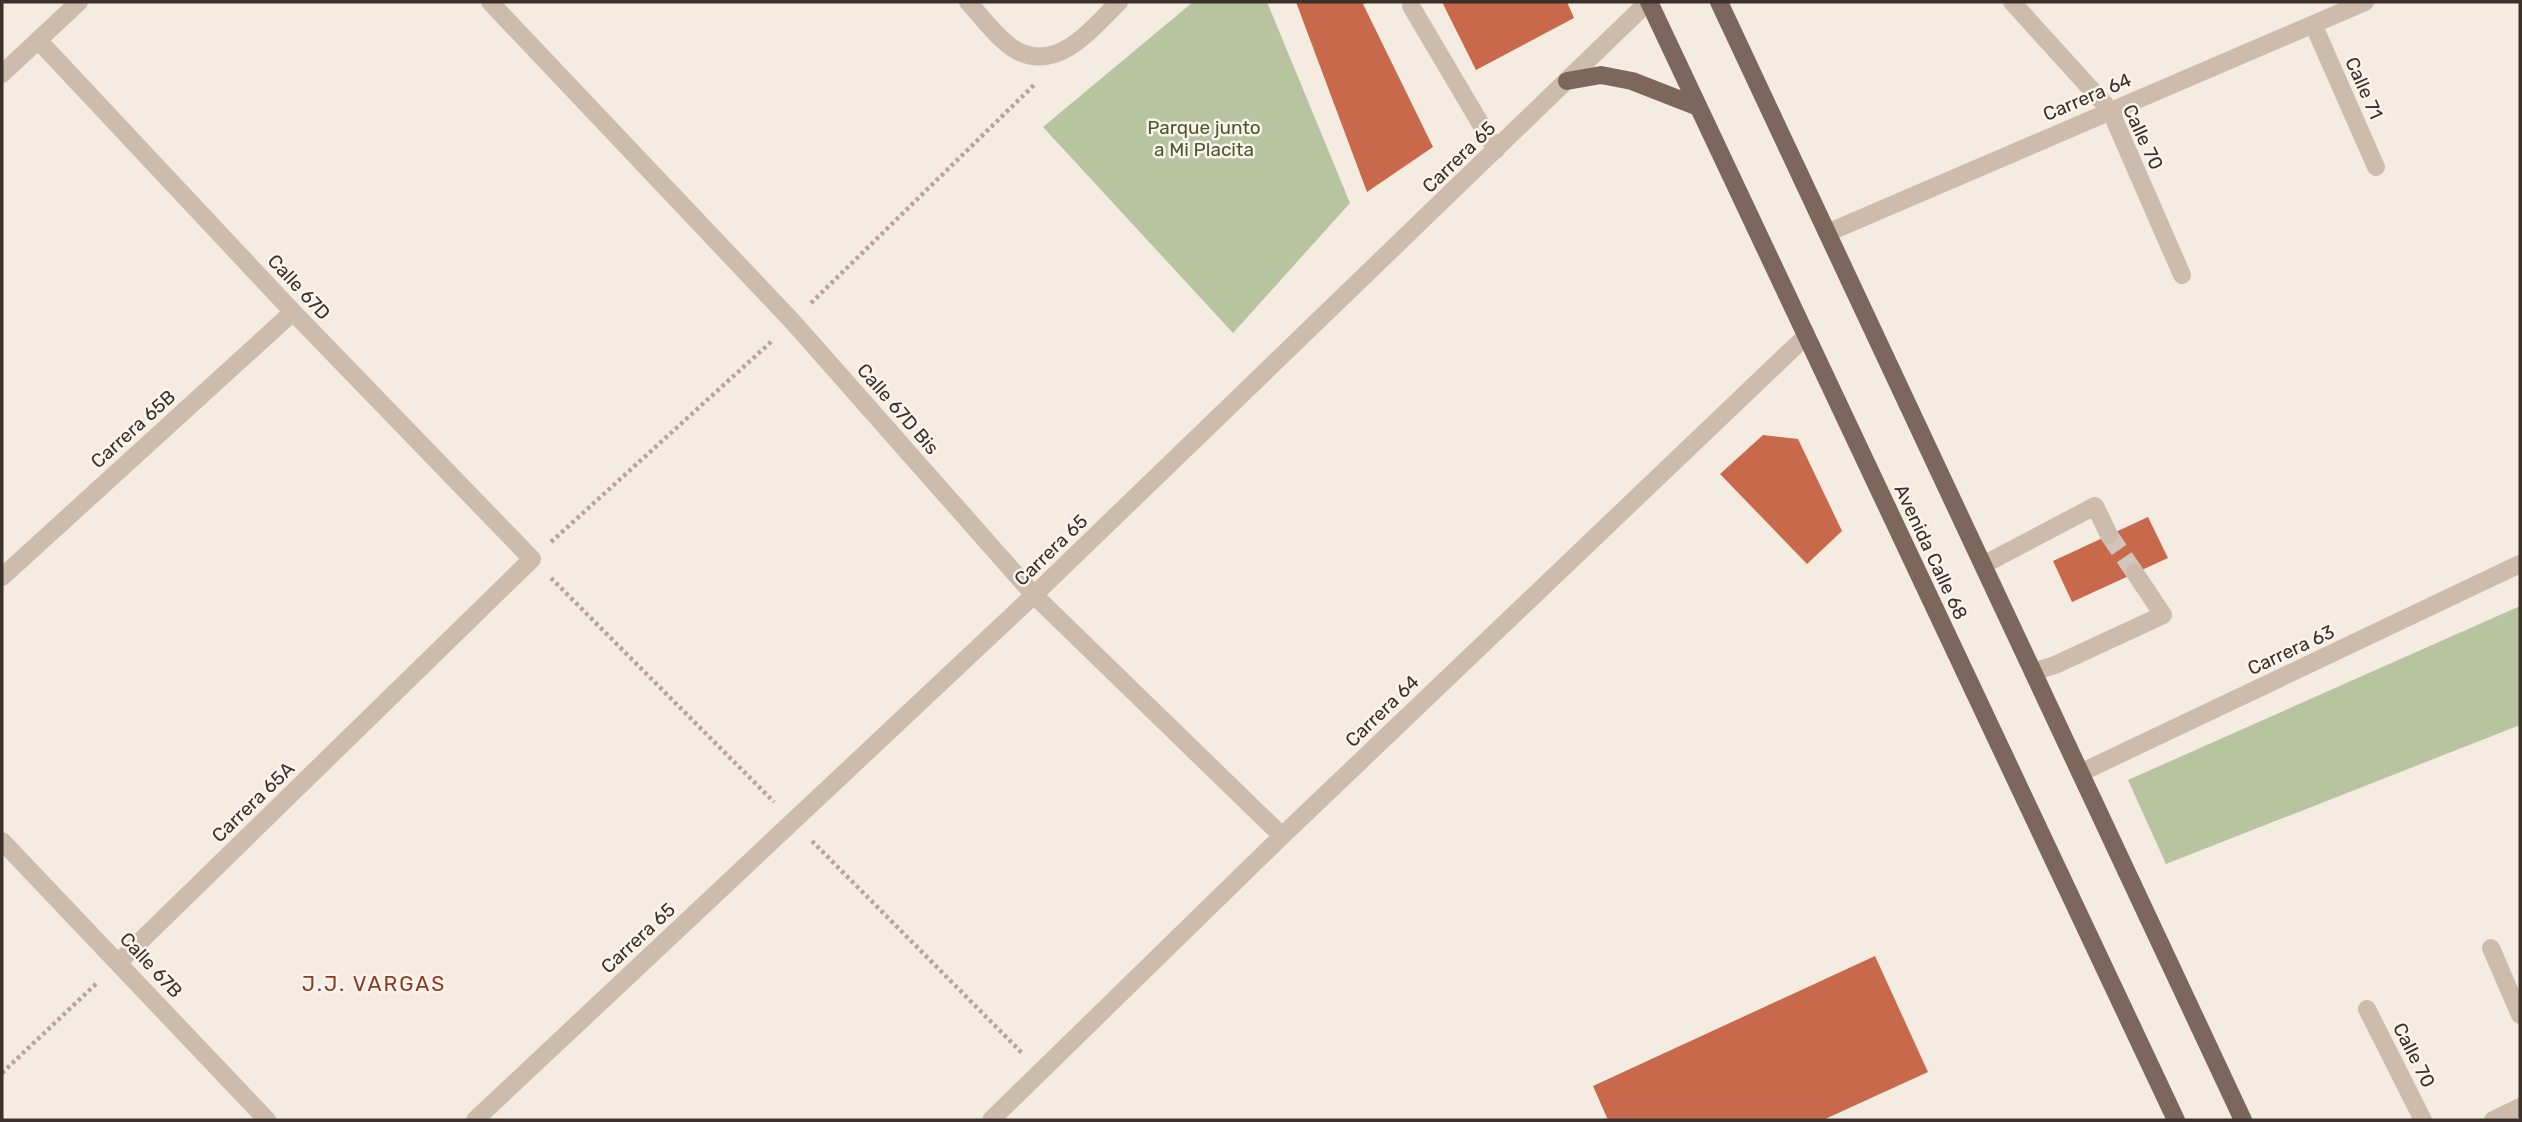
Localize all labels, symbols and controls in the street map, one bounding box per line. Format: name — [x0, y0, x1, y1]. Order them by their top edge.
street label: Calle 71 — [2340, 53, 2388, 123]
street label: Carrera 64 — [2039, 68, 2135, 126]
street label: Calle 70 — [2118, 101, 2168, 173]
park label: Parque junto a Mi Placita — [1147, 116, 1261, 161]
street label: Carrera 65 — [1418, 116, 1500, 198]
street label: Calle 67D — [263, 249, 335, 325]
street label: Calle 67D Bis — [852, 359, 944, 459]
street label: Carrera 65B — [86, 385, 180, 473]
street label: Avenida Calle 68 — [1890, 481, 1972, 623]
street label: Carrera 65 — [1010, 509, 1092, 591]
street label: Carrera 63 — [2244, 620, 2338, 680]
street label: Carrera 64 — [1340, 670, 1424, 752]
street label: Carrera 65A — [207, 757, 299, 847]
street label: Carrera 65 — [596, 898, 680, 978]
street label: Calle 67B — [115, 928, 187, 1002]
district label: J.J. VARGAS — [302, 971, 446, 996]
street label: Calle 70 — [2388, 1019, 2440, 1091]

